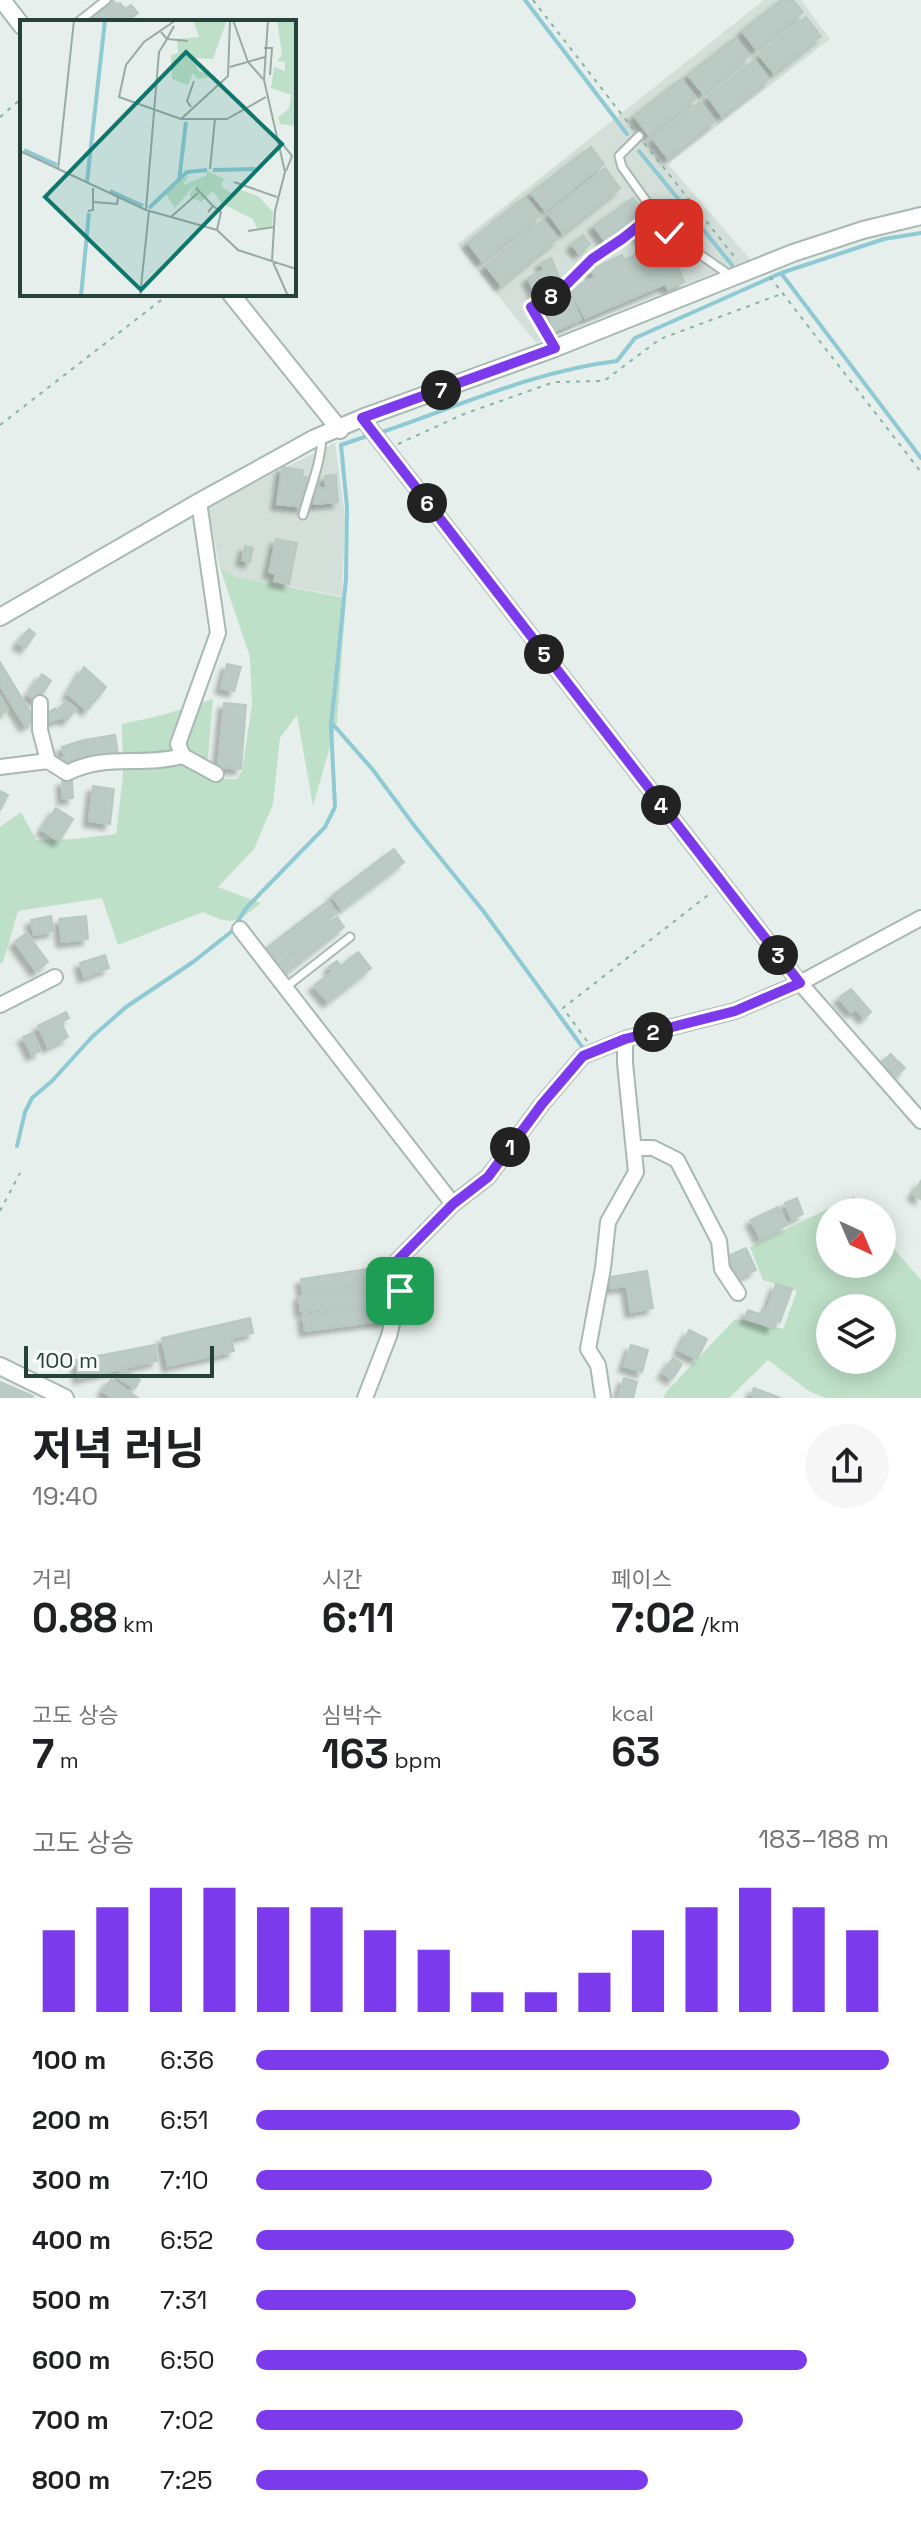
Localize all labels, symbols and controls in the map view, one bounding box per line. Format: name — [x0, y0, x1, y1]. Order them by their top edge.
inset map — [20, 20, 296, 296]
pin — [635, 199, 703, 267]
icon: check — [647, 211, 691, 255]
pin: 8 — [531, 276, 571, 316]
text: 8 — [544, 282, 558, 310]
pin: 7 — [421, 370, 461, 410]
text: 7 — [435, 376, 447, 404]
pin: 6 — [407, 483, 447, 523]
text: 6 — [420, 489, 434, 517]
pin: 5 — [524, 634, 564, 674]
text: 5 — [537, 640, 551, 668]
pin: 4 — [641, 785, 681, 825]
text: 4 — [654, 791, 668, 819]
pin: 3 — [758, 935, 798, 975]
text: 3 — [771, 941, 785, 969]
pin: 2 — [633, 1012, 673, 1052]
text: 2 — [646, 1018, 660, 1046]
pin: 1 — [490, 1127, 530, 1167]
text: 1 — [505, 1133, 515, 1161]
north arrow — [816, 1198, 896, 1278]
map controls — [816, 1198, 896, 1374]
pin — [366, 1257, 434, 1325]
icon: arrive — [378, 1269, 422, 1313]
button: layers — [816, 1294, 896, 1374]
scale bar — [24, 1342, 214, 1378]
text: 100 m — [36, 1346, 98, 1374]
text: 저녁 러닝 — [32, 1421, 205, 1477]
button: share — [805, 1424, 889, 1508]
text: 19:40 — [32, 1479, 98, 1513]
text: 거리 — [32, 1565, 72, 1593]
text: 시간 — [322, 1565, 362, 1593]
text: 페이스 — [611, 1565, 672, 1593]
text: 0.88 — [32, 1593, 117, 1644]
text: 6:11 — [322, 1593, 394, 1644]
text: 7:02 — [611, 1593, 695, 1644]
text: km — [117, 1610, 154, 1638]
text: /km — [695, 1610, 740, 1638]
text: kcal — [611, 1699, 654, 1727]
text: 고도 상승 — [32, 1701, 119, 1729]
text: 심박수 — [322, 1701, 382, 1729]
text: 63 — [611, 1727, 660, 1778]
text: 7 — [32, 1729, 54, 1780]
text: 163 — [322, 1729, 389, 1780]
text: m — [54, 1746, 79, 1774]
text: bpm — [389, 1746, 442, 1774]
text: 183–188 m — [758, 1822, 889, 1856]
text: 고도 상승 — [32, 1826, 134, 1860]
text: 100 m — [32, 2043, 106, 2077]
text: 6:36 — [160, 2043, 214, 2077]
text: 200 m — [32, 2103, 110, 2137]
text: 6:51 — [160, 2103, 209, 2137]
text: 300 m — [32, 2163, 110, 2197]
text: 7:10 — [160, 2163, 209, 2197]
text: 400 m — [32, 2223, 111, 2257]
text: 6:52 — [160, 2223, 214, 2257]
text: 500 m — [32, 2283, 110, 2317]
text: 7:31 — [160, 2283, 207, 2317]
text: 600 m — [32, 2343, 111, 2377]
text: 6:50 — [160, 2343, 215, 2377]
text: 700 m — [32, 2403, 109, 2437]
text: 7:02 — [160, 2403, 214, 2437]
text: 800 m — [32, 2463, 110, 2497]
text: 7:25 — [160, 2463, 213, 2497]

